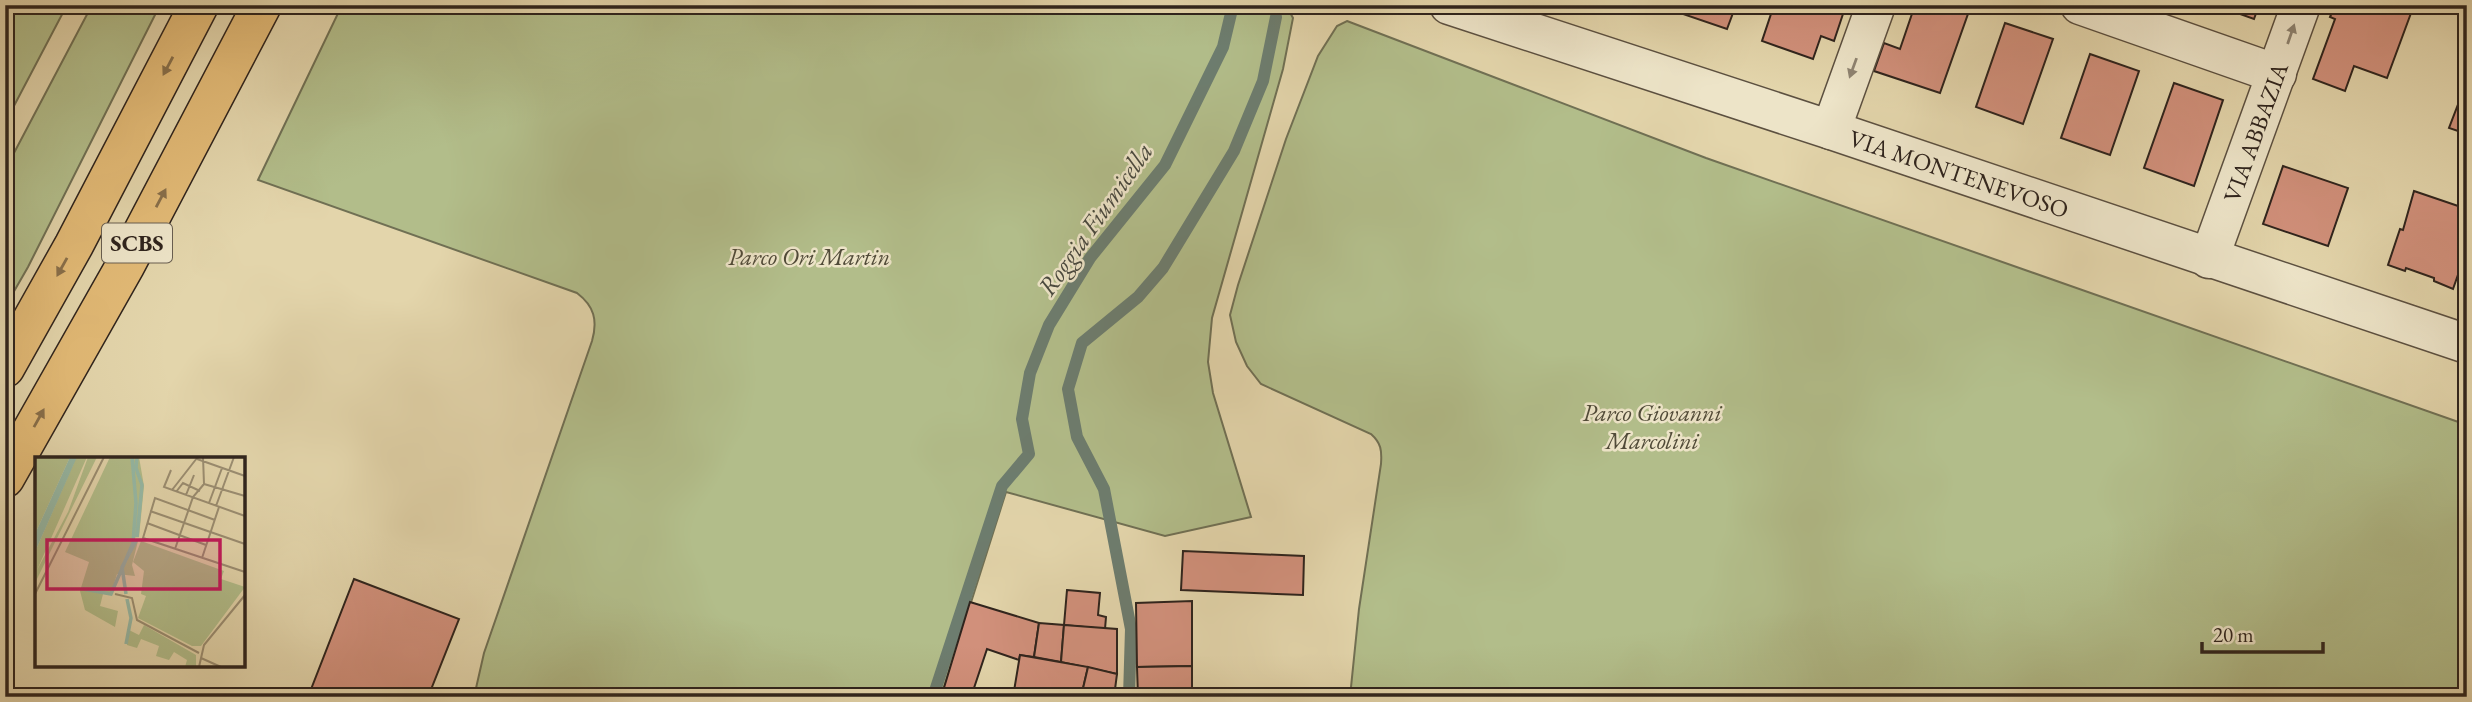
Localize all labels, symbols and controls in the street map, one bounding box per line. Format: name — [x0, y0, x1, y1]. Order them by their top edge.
one-way arrow — [2286, 23, 2297, 44]
one-way arrow — [162, 56, 174, 76]
one-way arrow — [1847, 57, 1858, 78]
street label: VIA ABBAZIA — [2215, 58, 2295, 206]
street label: VIA MONTENEVOSO — [1845, 122, 2073, 224]
water label: Roggia Fiumicella — [1030, 136, 1160, 302]
one-way arrow — [155, 188, 167, 208]
road number: SCBS — [102, 224, 172, 262]
park label: Parco Ori Martin — [728, 241, 890, 272]
one-way arrow — [56, 258, 68, 277]
park label: Parco Giovanni Marcolini — [1582, 397, 1723, 456]
one-way arrow — [33, 409, 45, 428]
inset map — [35, 457, 245, 667]
scale bar — [2202, 611, 2323, 655]
text: 20 m — [2213, 621, 2254, 648]

